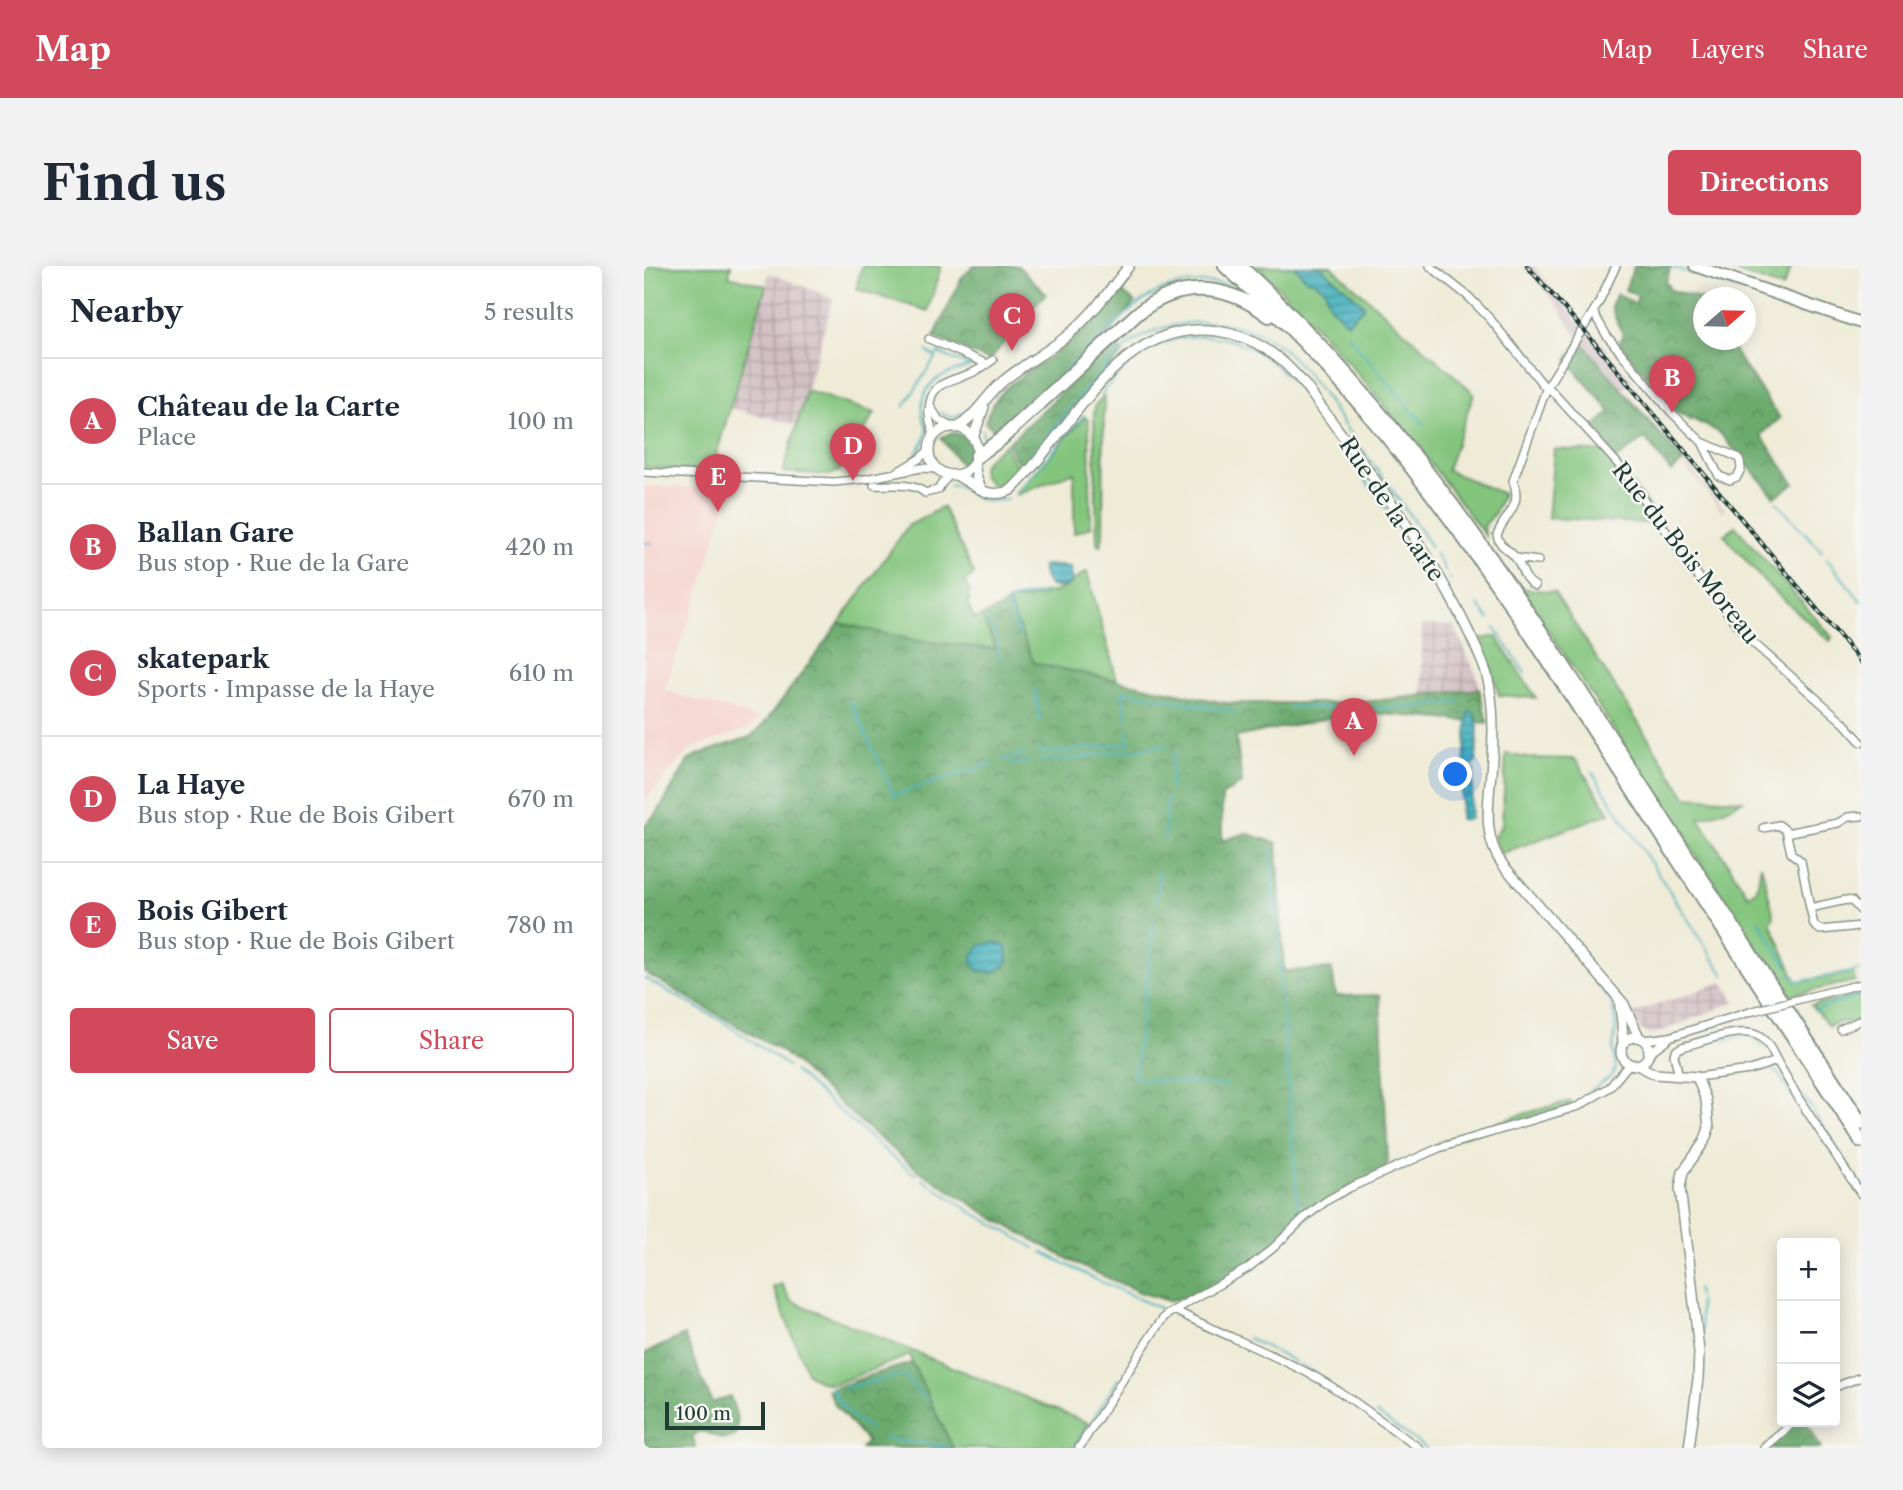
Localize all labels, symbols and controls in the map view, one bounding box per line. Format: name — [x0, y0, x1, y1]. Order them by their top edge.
text: Map — [35, 29, 111, 70]
text: Map — [1601, 35, 1652, 64]
text: Layers — [1690, 35, 1765, 64]
text: Share — [1803, 35, 1868, 64]
button: Directions — [1668, 150, 1861, 215]
text: Find us — [42, 152, 226, 213]
north arrow — [1693, 287, 1756, 350]
text: Nearby — [70, 293, 183, 330]
pin: C — [989, 293, 1035, 351]
text: 5 results — [484, 298, 574, 326]
pin: B — [1649, 355, 1695, 413]
text: Château de la Carte — [137, 391, 400, 423]
text: A — [84, 407, 102, 435]
text: 100 m — [508, 407, 574, 435]
text: Place — [137, 423, 196, 451]
pin: D — [830, 423, 876, 481]
street label: Rue de la Carte — [1333, 431, 1451, 587]
pin: E — [695, 454, 741, 512]
street label: Rue du Bois Moreau — [1606, 457, 1766, 649]
text: Ballan Gare — [137, 517, 294, 549]
text: B — [84, 533, 102, 561]
text: 420 m — [505, 533, 574, 561]
text: Bus stop · Rue de la Gare — [137, 549, 409, 577]
text: skatepark — [137, 643, 269, 675]
text: C — [84, 659, 102, 687]
text: 610 m — [509, 659, 574, 687]
text: Sports · Impasse de la Haye — [137, 675, 435, 703]
pin: A — [1331, 698, 1377, 756]
your location — [1438, 757, 1472, 791]
text: La Haye — [137, 769, 245, 801]
text: D — [83, 785, 103, 813]
text: 670 m — [507, 785, 574, 813]
text: Bus stop · Rue de Bois Gibert — [137, 801, 455, 829]
text: Bois Gibert — [137, 895, 288, 927]
text: E — [85, 911, 101, 939]
text: 780 m — [507, 911, 574, 939]
text: Bus stop · Rue de Bois Gibert — [137, 927, 455, 955]
button: Save — [70, 1008, 315, 1073]
button: Share — [329, 1008, 574, 1073]
map controls — [1777, 1238, 1840, 1427]
button: + — [1777, 1238, 1840, 1301]
button: − — [1777, 1301, 1840, 1364]
button: layers — [1777, 1364, 1840, 1427]
scale bar — [665, 1399, 765, 1431]
text: 100 m — [676, 1402, 731, 1425]

